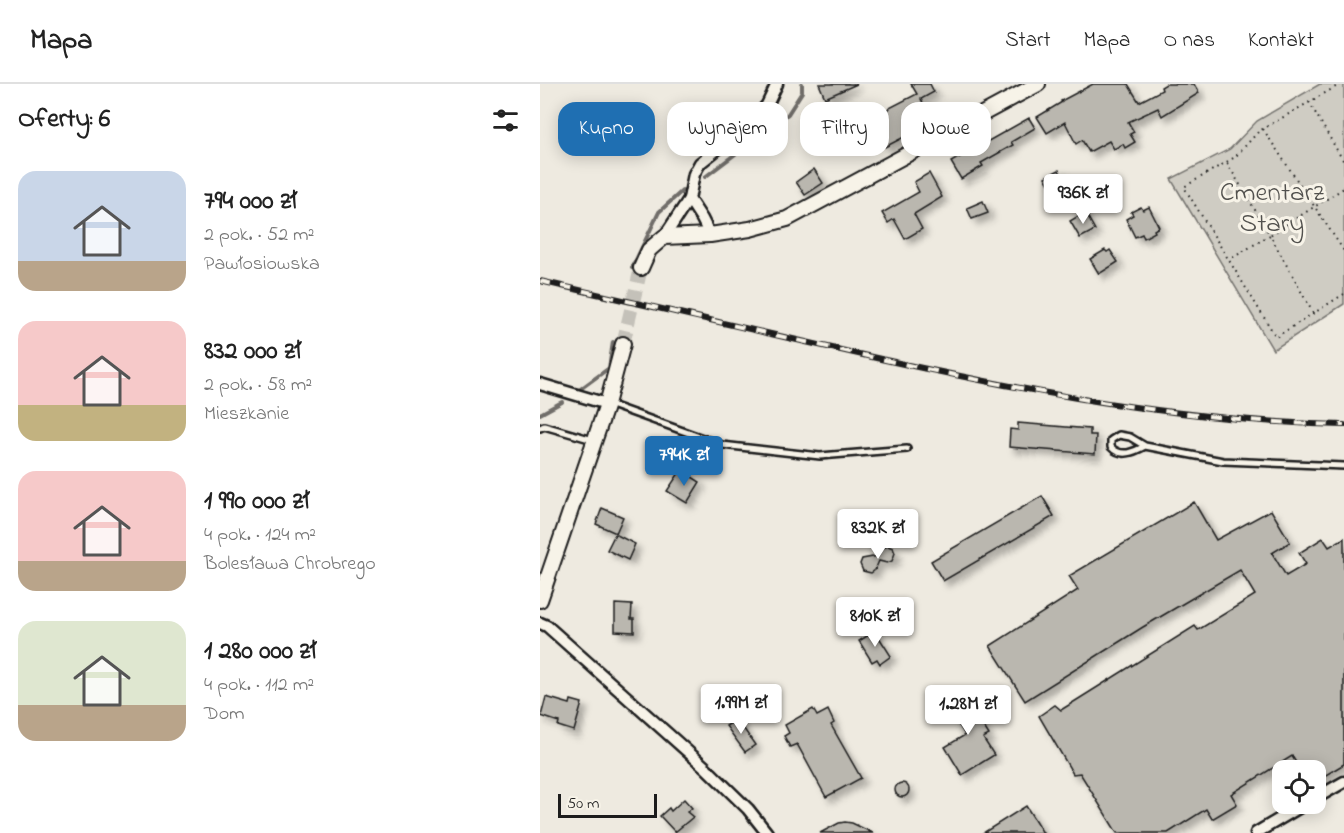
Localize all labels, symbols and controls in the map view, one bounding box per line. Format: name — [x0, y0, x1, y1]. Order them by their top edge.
text: Mapa — [30, 21, 92, 62]
text: Start — [1005, 26, 1051, 56]
text: Mapa — [1084, 26, 1130, 56]
text: O nas — [1163, 26, 1215, 56]
text: Kontakt — [1248, 26, 1314, 56]
text: Oferty: 6 — [18, 101, 110, 139]
chip: Kupno — [558, 102, 655, 156]
chip: Wynajem — [667, 102, 788, 156]
chip: Filtry — [800, 102, 889, 156]
chip: Nowe — [901, 102, 991, 156]
icon: filters — [489, 104, 522, 137]
pin: 936K zł — [1028, 174, 1138, 225]
park label: Cmentarz Stary — [1220, 174, 1325, 244]
text: 936K zł — [1058, 179, 1108, 208]
text: 794 000 zł — [204, 183, 297, 221]
icon: home — [66, 195, 138, 267]
text: 2 pok. · 52 m² — [204, 221, 315, 250]
text: Pawłosiowska — [204, 250, 320, 279]
text: 832 000 zł — [204, 333, 301, 371]
icon: home — [66, 345, 138, 417]
text: 2 pok. · 58 m² — [204, 371, 312, 400]
text: Mieszkanie — [204, 400, 289, 429]
pin: 794K zł — [629, 436, 739, 487]
text: 794K zł — [659, 441, 709, 470]
text: 1 990 000 zł — [204, 483, 309, 521]
icon: home — [66, 495, 138, 567]
pin: 832K zł — [823, 509, 933, 560]
text: 832K zł — [851, 514, 905, 543]
text: 4 pok. · 124 m² — [204, 521, 316, 550]
text: Bolesława Chrobrego — [204, 550, 376, 579]
pin: 810K zł — [820, 597, 930, 648]
text: 810K zł — [850, 602, 900, 631]
text: 1 280 000 zł — [204, 633, 316, 671]
icon: home — [66, 645, 138, 717]
text: 4 pok. · 112 m² — [204, 671, 314, 700]
pin: 1.99M zł — [679, 684, 803, 735]
pin: 1.28M zł — [906, 685, 1030, 736]
text: 1.99M zł — [715, 689, 767, 718]
text: 1.28M zł — [939, 690, 997, 719]
text: Dom — [204, 700, 245, 729]
map controls — [1272, 760, 1326, 814]
button: locate — [1272, 760, 1326, 814]
scale bar — [558, 791, 657, 818]
text: 50 m — [567, 792, 599, 816]

